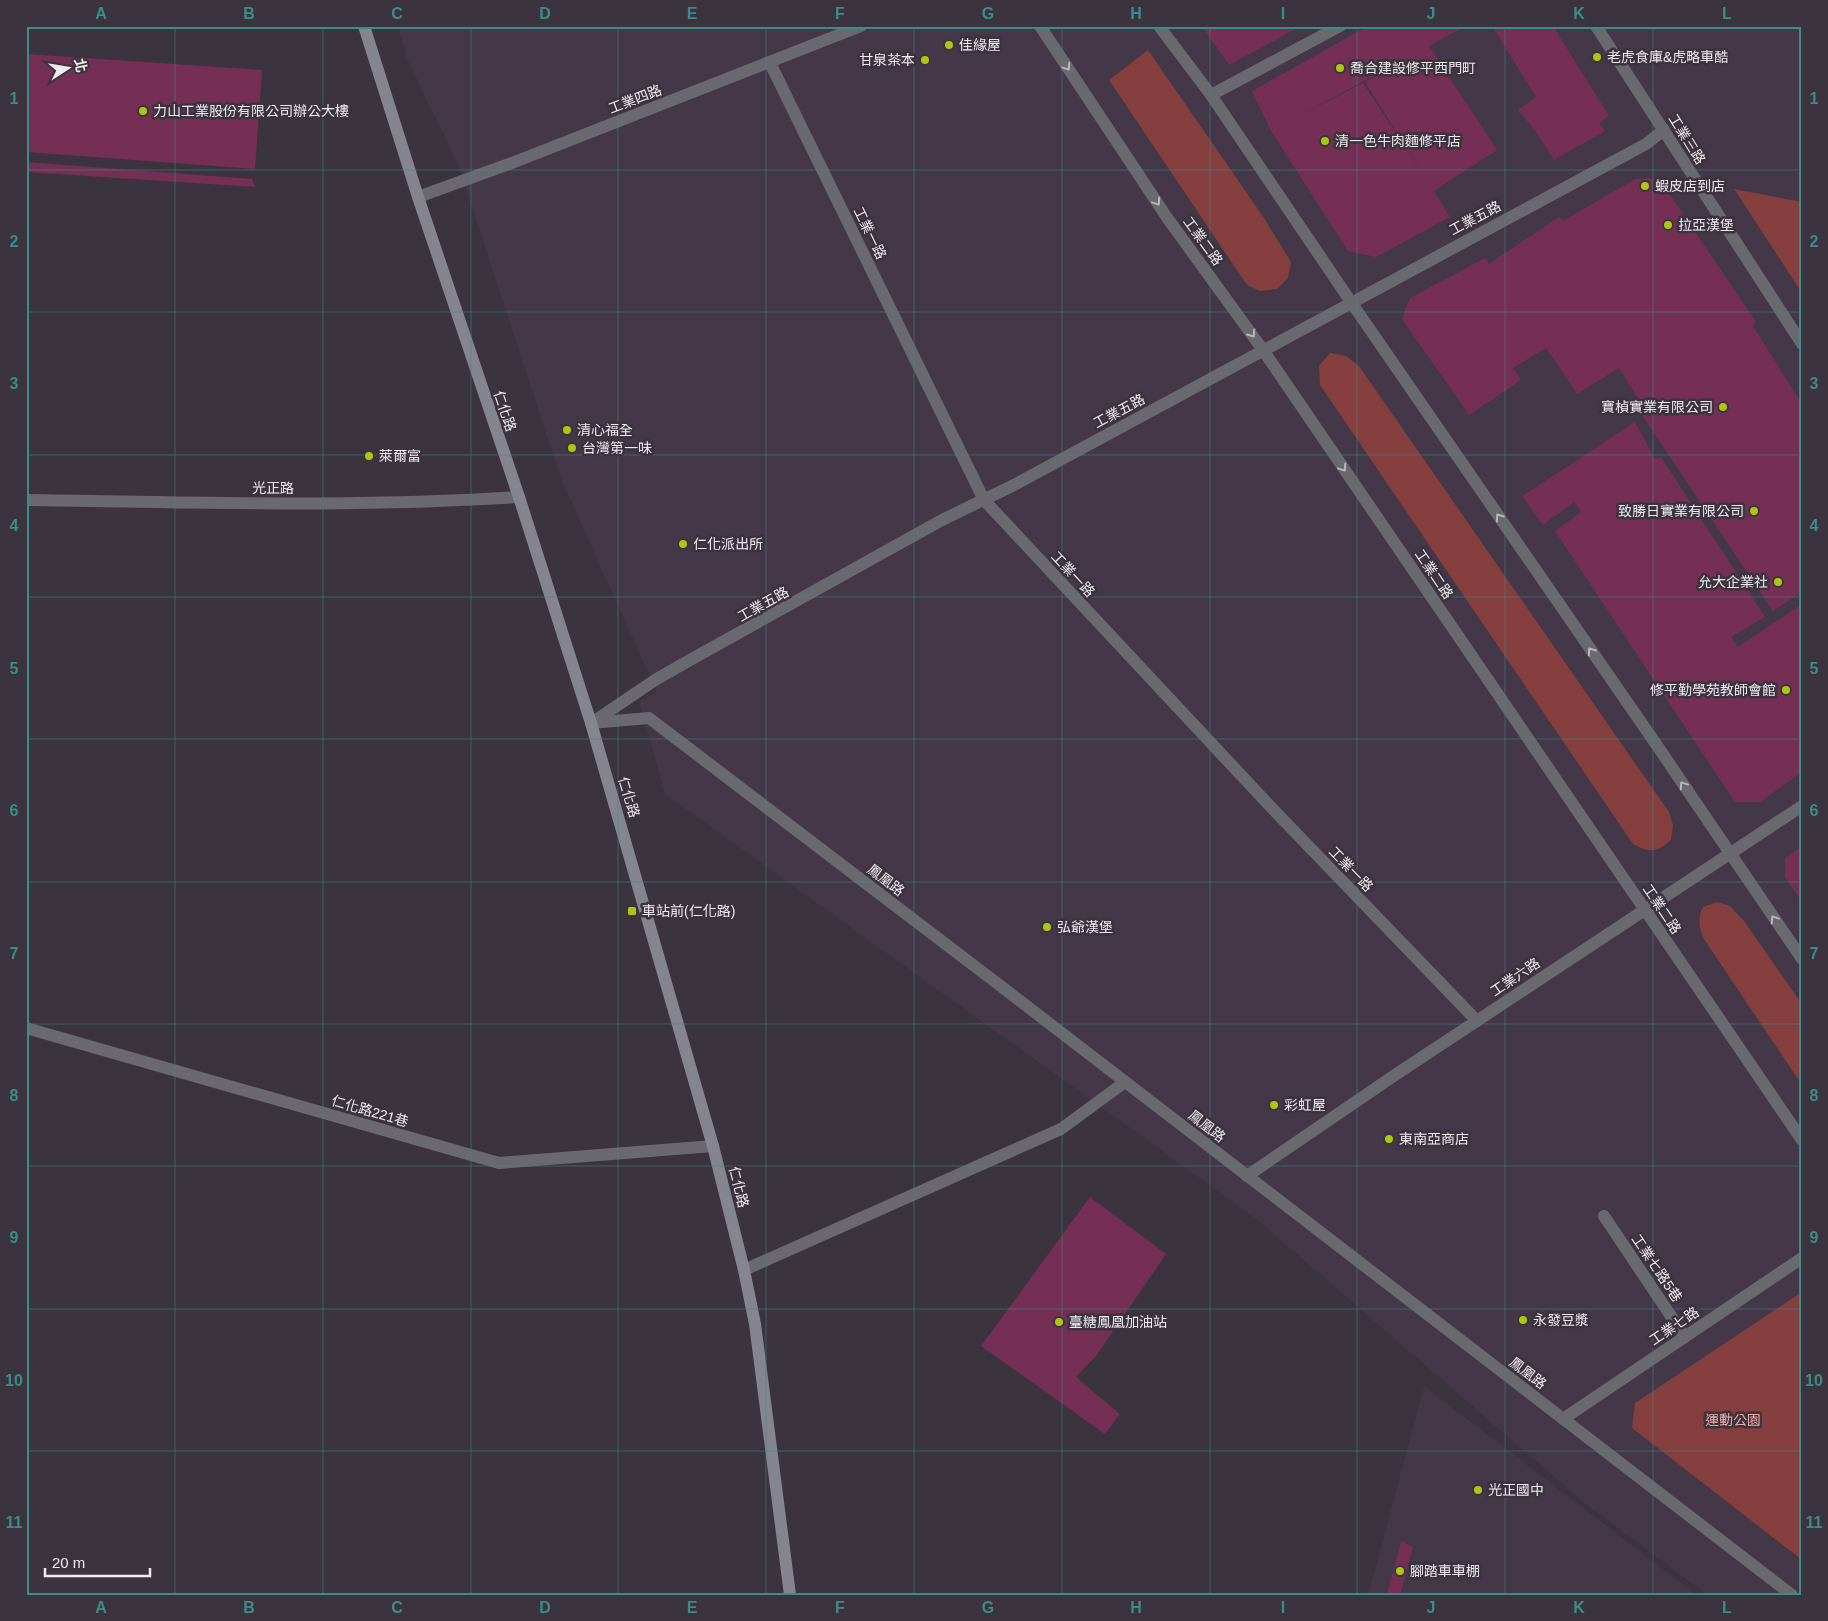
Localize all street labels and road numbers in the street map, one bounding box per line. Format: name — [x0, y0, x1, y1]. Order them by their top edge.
street label: 工業四路 — [606, 81, 664, 117]
street label: 工業三路 — [1665, 111, 1709, 167]
street label: 工業五路 — [1447, 198, 1503, 238]
street label: 工業一路 — [851, 204, 889, 262]
street label: 工業二路 — [1180, 214, 1226, 268]
street label: 仁化路 — [491, 389, 519, 433]
street label: 工業五路 — [1091, 391, 1147, 431]
street label: 光正路 — [252, 480, 294, 496]
street label: 工業二路 — [1412, 546, 1456, 602]
street label: 工業一路 — [1048, 548, 1098, 600]
street label: 工業五路 — [735, 583, 791, 625]
street label: 仁化路 — [615, 775, 643, 819]
street label: 工業一路 — [1326, 843, 1376, 895]
street label: 鳳凰路 — [864, 861, 908, 899]
street label: 工業二路 — [1640, 881, 1684, 937]
street label: 工業六路 — [1487, 955, 1543, 999]
street label: 仁化路221巷 — [330, 1092, 410, 1130]
street label: 鳳凰路 — [1186, 1107, 1228, 1145]
street label: 仁化路 — [726, 1165, 752, 1209]
street label: 工業七路5巷 — [1629, 1231, 1685, 1305]
street label: 工業七路 — [1646, 1304, 1702, 1348]
street label: 鳳凰路 — [1506, 1354, 1550, 1392]

